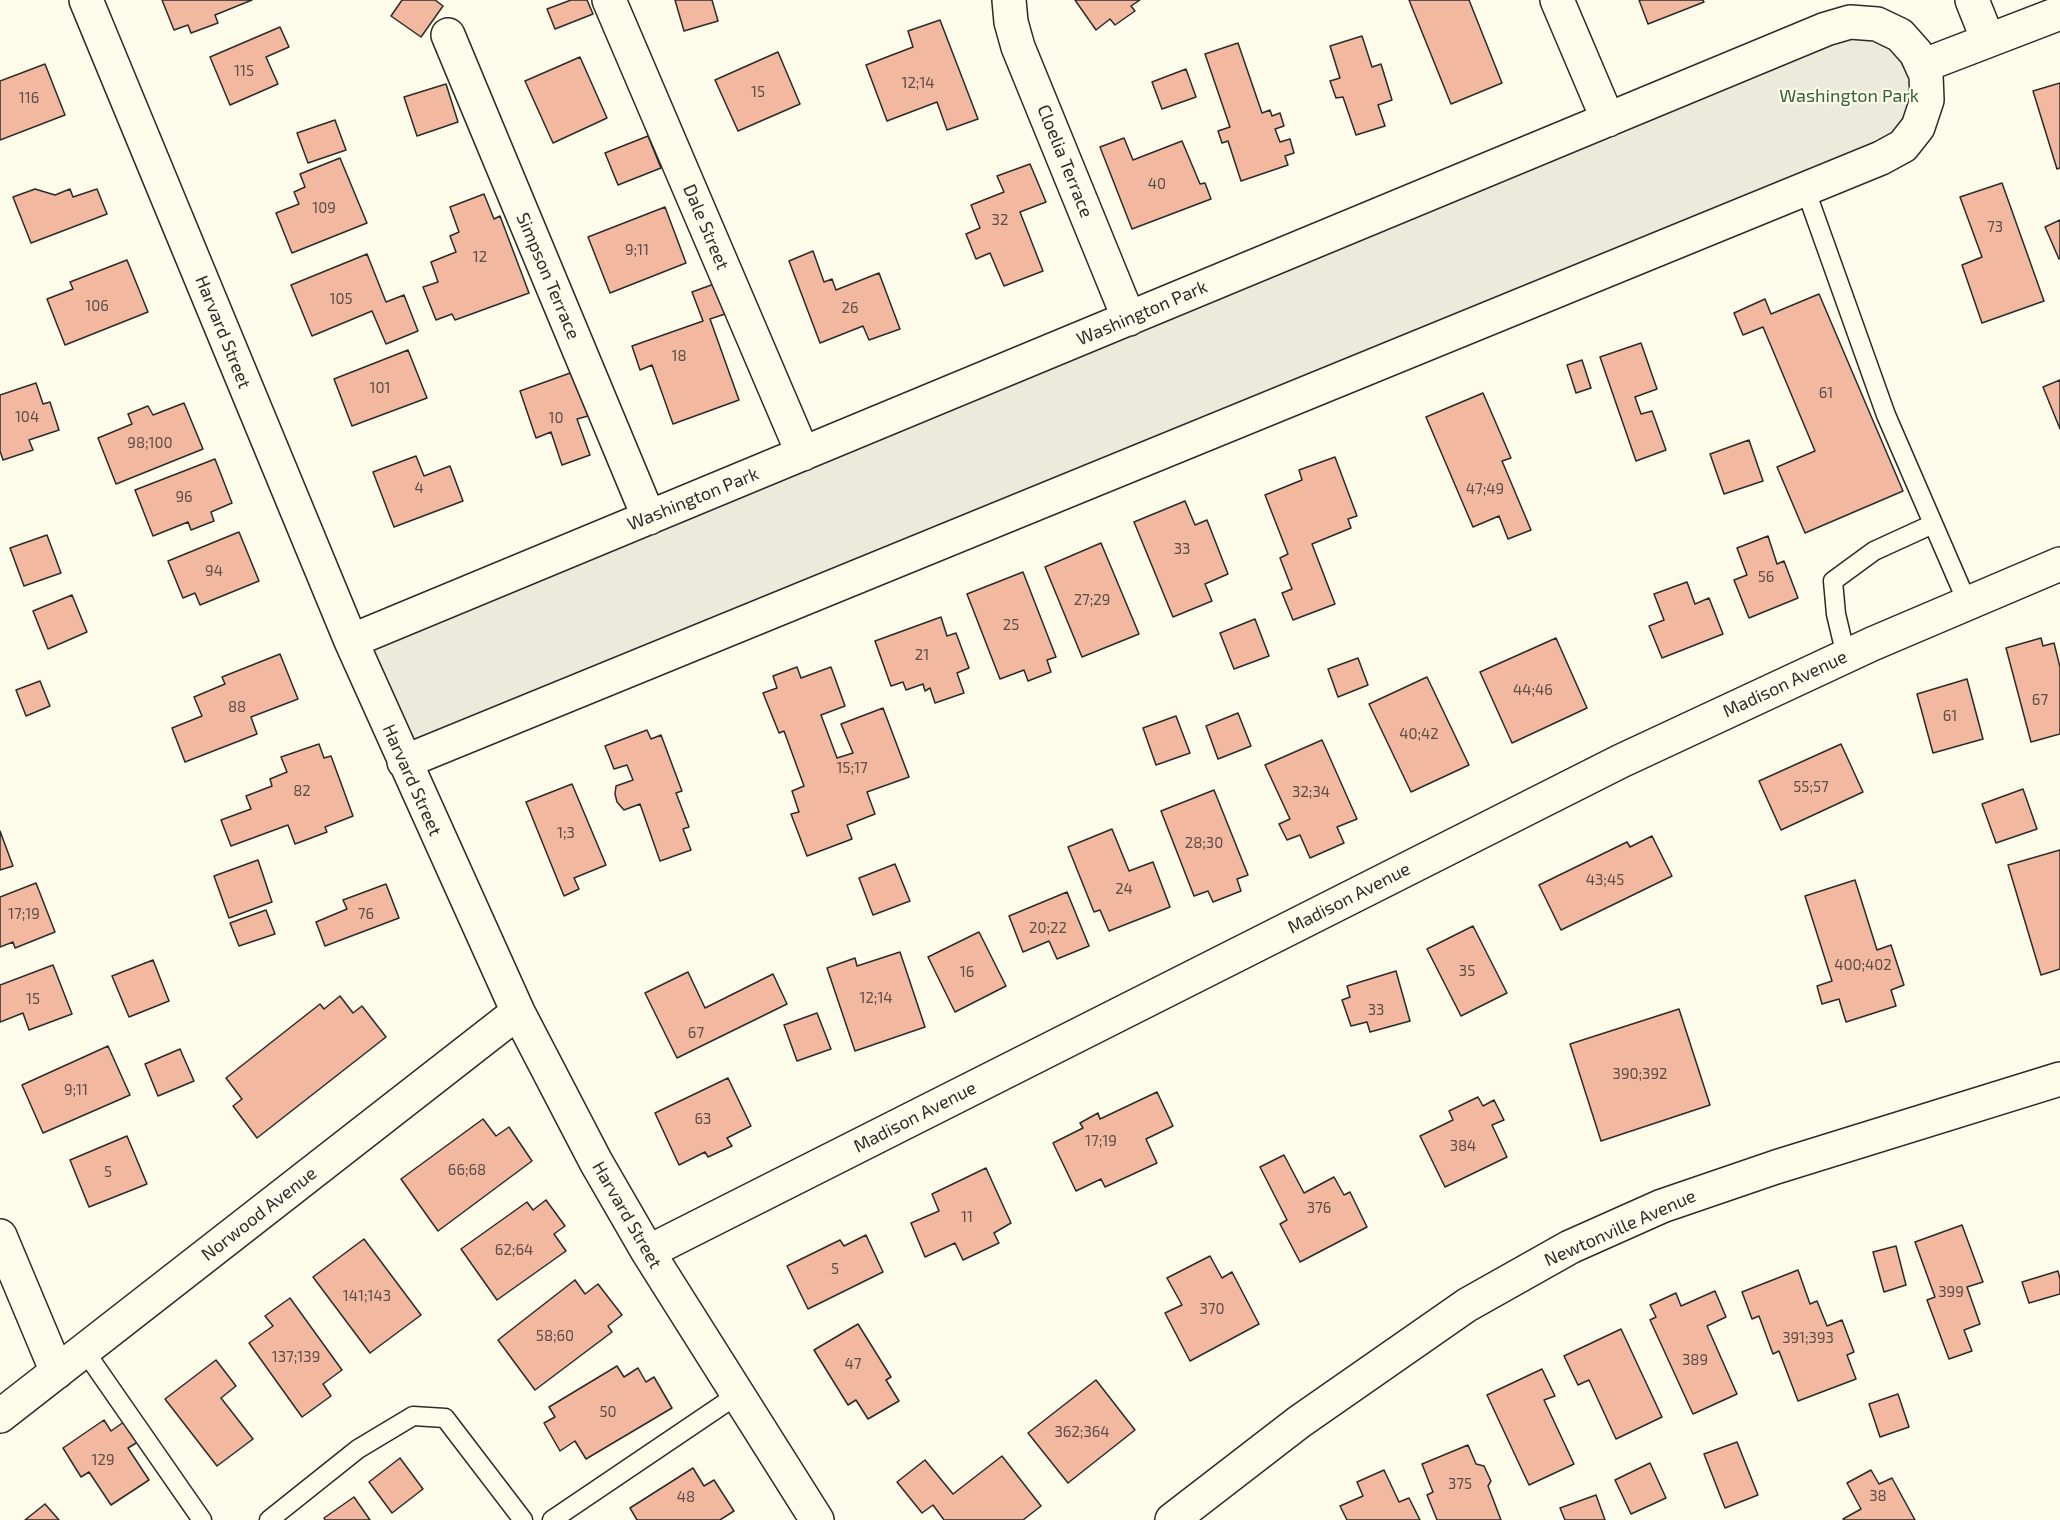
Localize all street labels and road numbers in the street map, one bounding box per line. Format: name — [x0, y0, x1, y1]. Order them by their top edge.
street label: Cloelia Terrace — [1033, 101, 1097, 221]
street label: Dale Street — [678, 181, 734, 273]
street label: Simpson Terrace — [512, 209, 584, 343]
street label: Harvard Street — [191, 272, 255, 392]
street label: Washington Park — [1074, 276, 1210, 350]
street label: Washington Park — [624, 463, 762, 535]
street label: Madison Avenue — [1719, 646, 1851, 722]
street label: Harvard Street — [378, 721, 446, 839]
street label: Madison Avenue — [1284, 858, 1414, 938]
street label: Madison Avenue — [850, 1077, 980, 1157]
street label: Harvard Street — [588, 1158, 666, 1272]
street label: Norwood Avenue — [197, 1162, 321, 1266]
street label: Newtonville Avenue — [1541, 1185, 1699, 1271]

